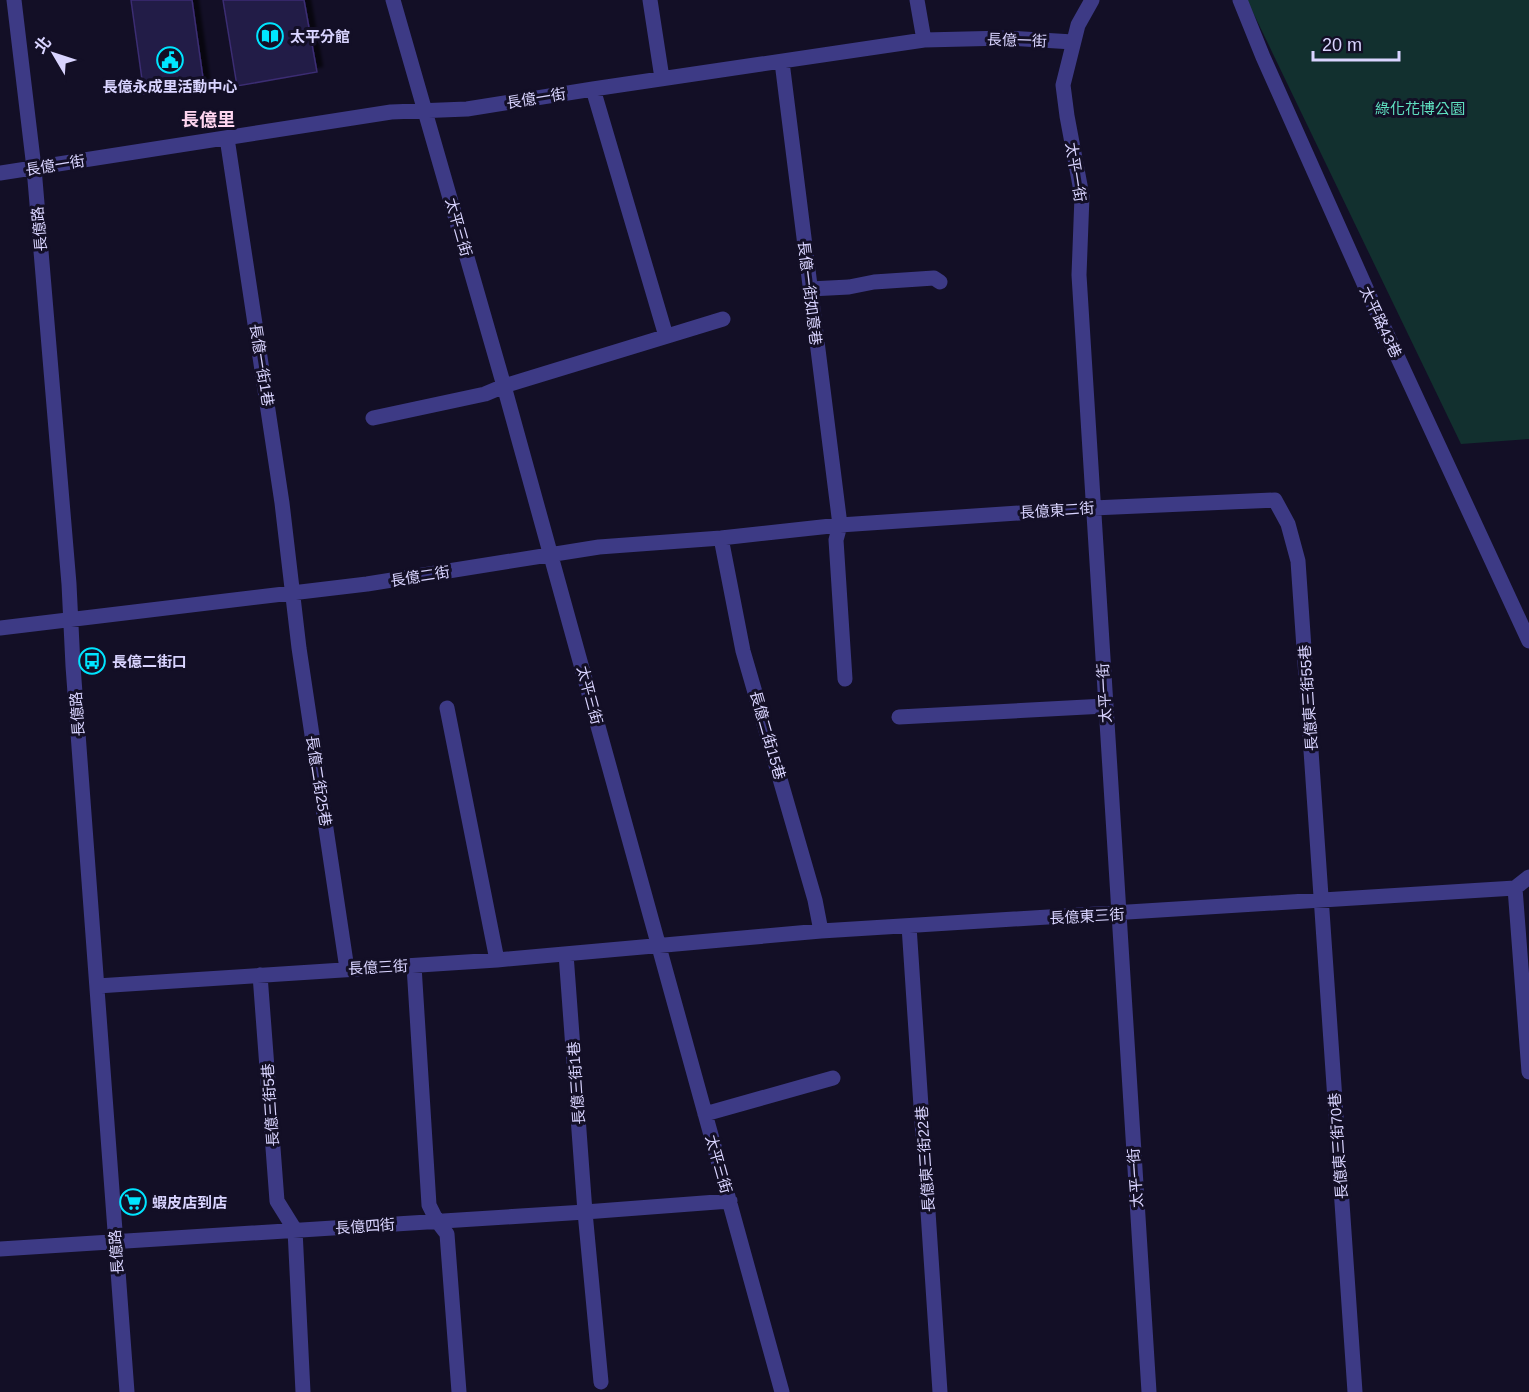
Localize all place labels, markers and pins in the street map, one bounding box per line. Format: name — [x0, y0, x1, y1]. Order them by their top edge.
library icon: 太平分館 — [255, 21, 285, 51]
place label: 太平分館 — [290, 28, 350, 45]
public building icon: 長億永成里活動中心 — [155, 45, 185, 75]
place label: 長億永成里活動中心 — [102, 78, 238, 95]
bus stop icon: 長億二街口 — [77, 646, 107, 676]
place label: 長億二街口 — [112, 653, 187, 670]
supermarket icon: 蝦皮店到店 — [118, 1187, 148, 1217]
place label: 蝦皮店到店 — [152, 1194, 227, 1211]

